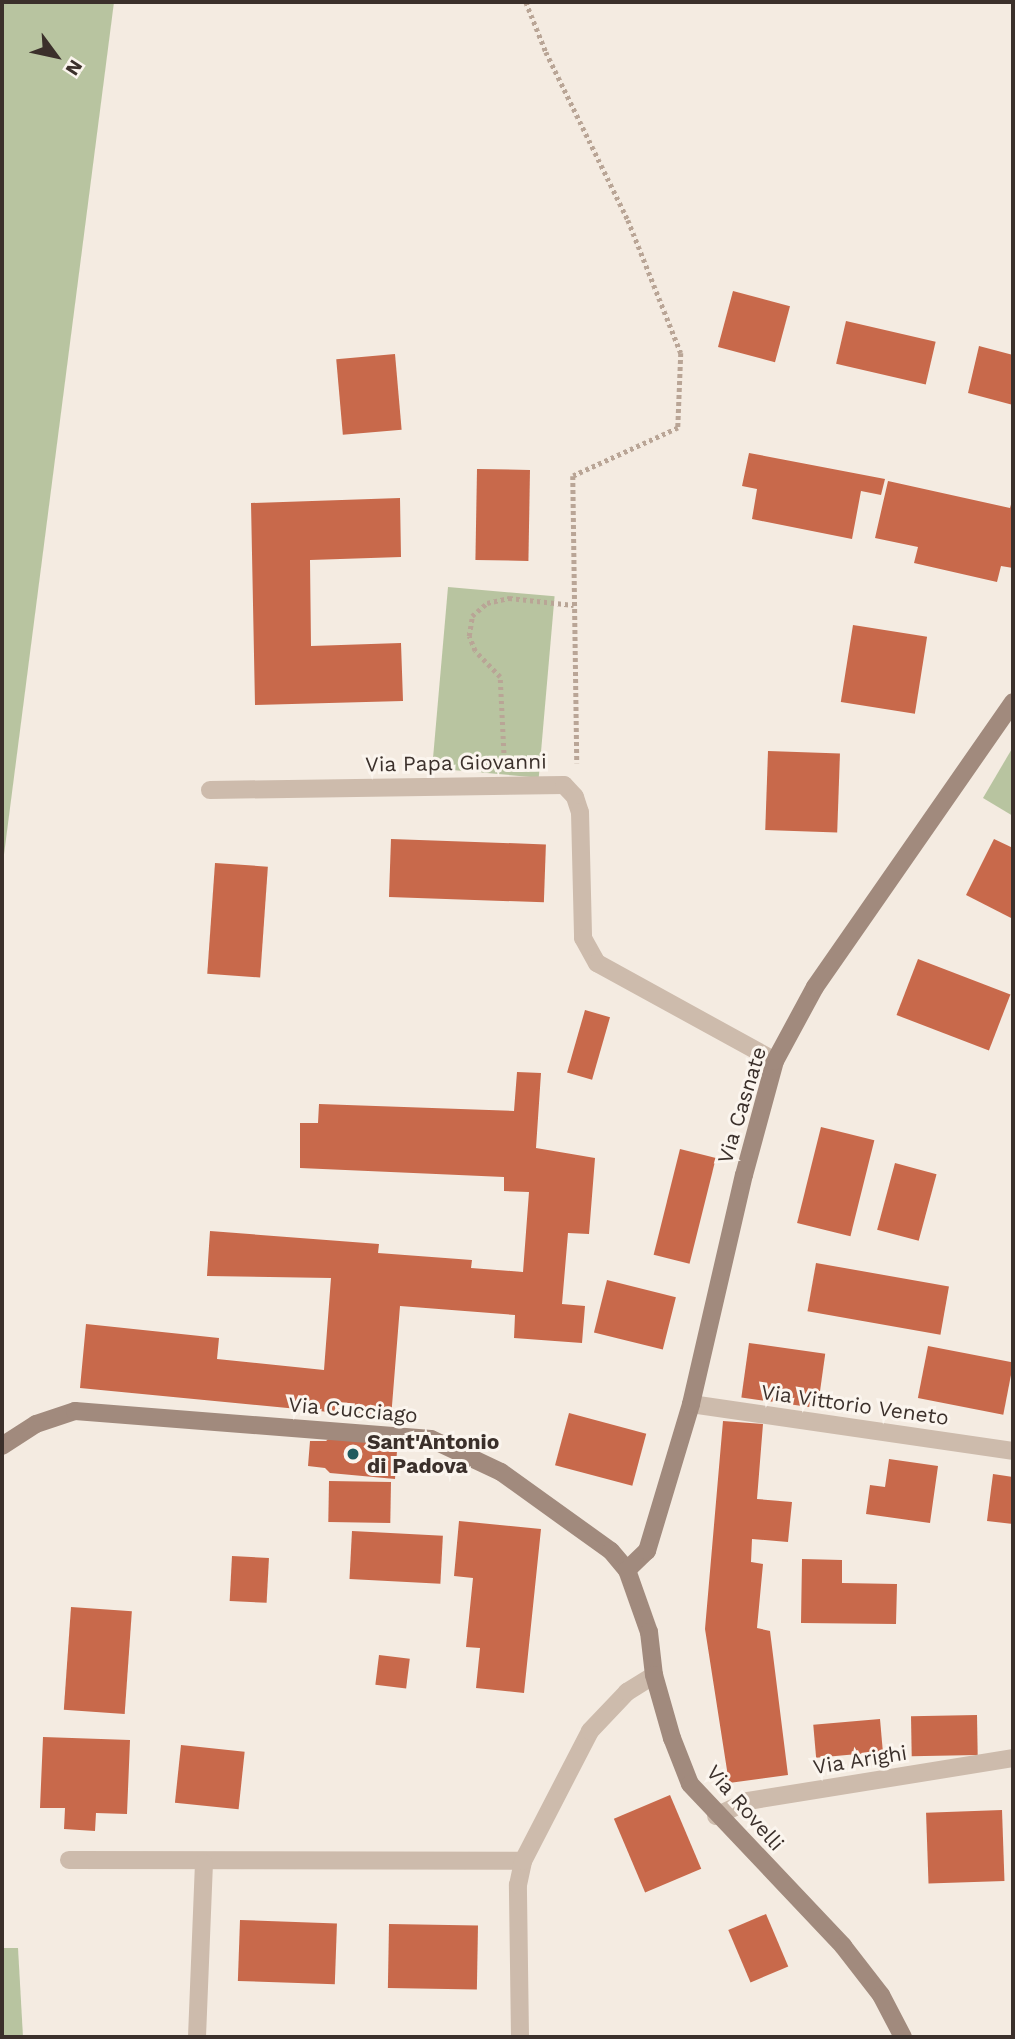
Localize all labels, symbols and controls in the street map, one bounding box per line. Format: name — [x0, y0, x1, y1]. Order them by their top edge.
north arrow — [21, 21, 91, 91]
text: N — [61, 56, 88, 80]
street label: Via Papa Giovanni — [364, 749, 548, 777]
street label: Via Casnate — [712, 1043, 772, 1167]
street label: Via Vittorio Veneto — [759, 1379, 951, 1431]
street label: Via Cucciago — [287, 1392, 419, 1428]
place label: Sant'Antonio di Padova — [367, 1429, 499, 1479]
marker: Sant'Antonio di Padova — [345, 1446, 361, 1462]
street label: Via Arighi — [811, 1740, 909, 1780]
street label: Via Rovelli — [701, 1760, 789, 1856]

